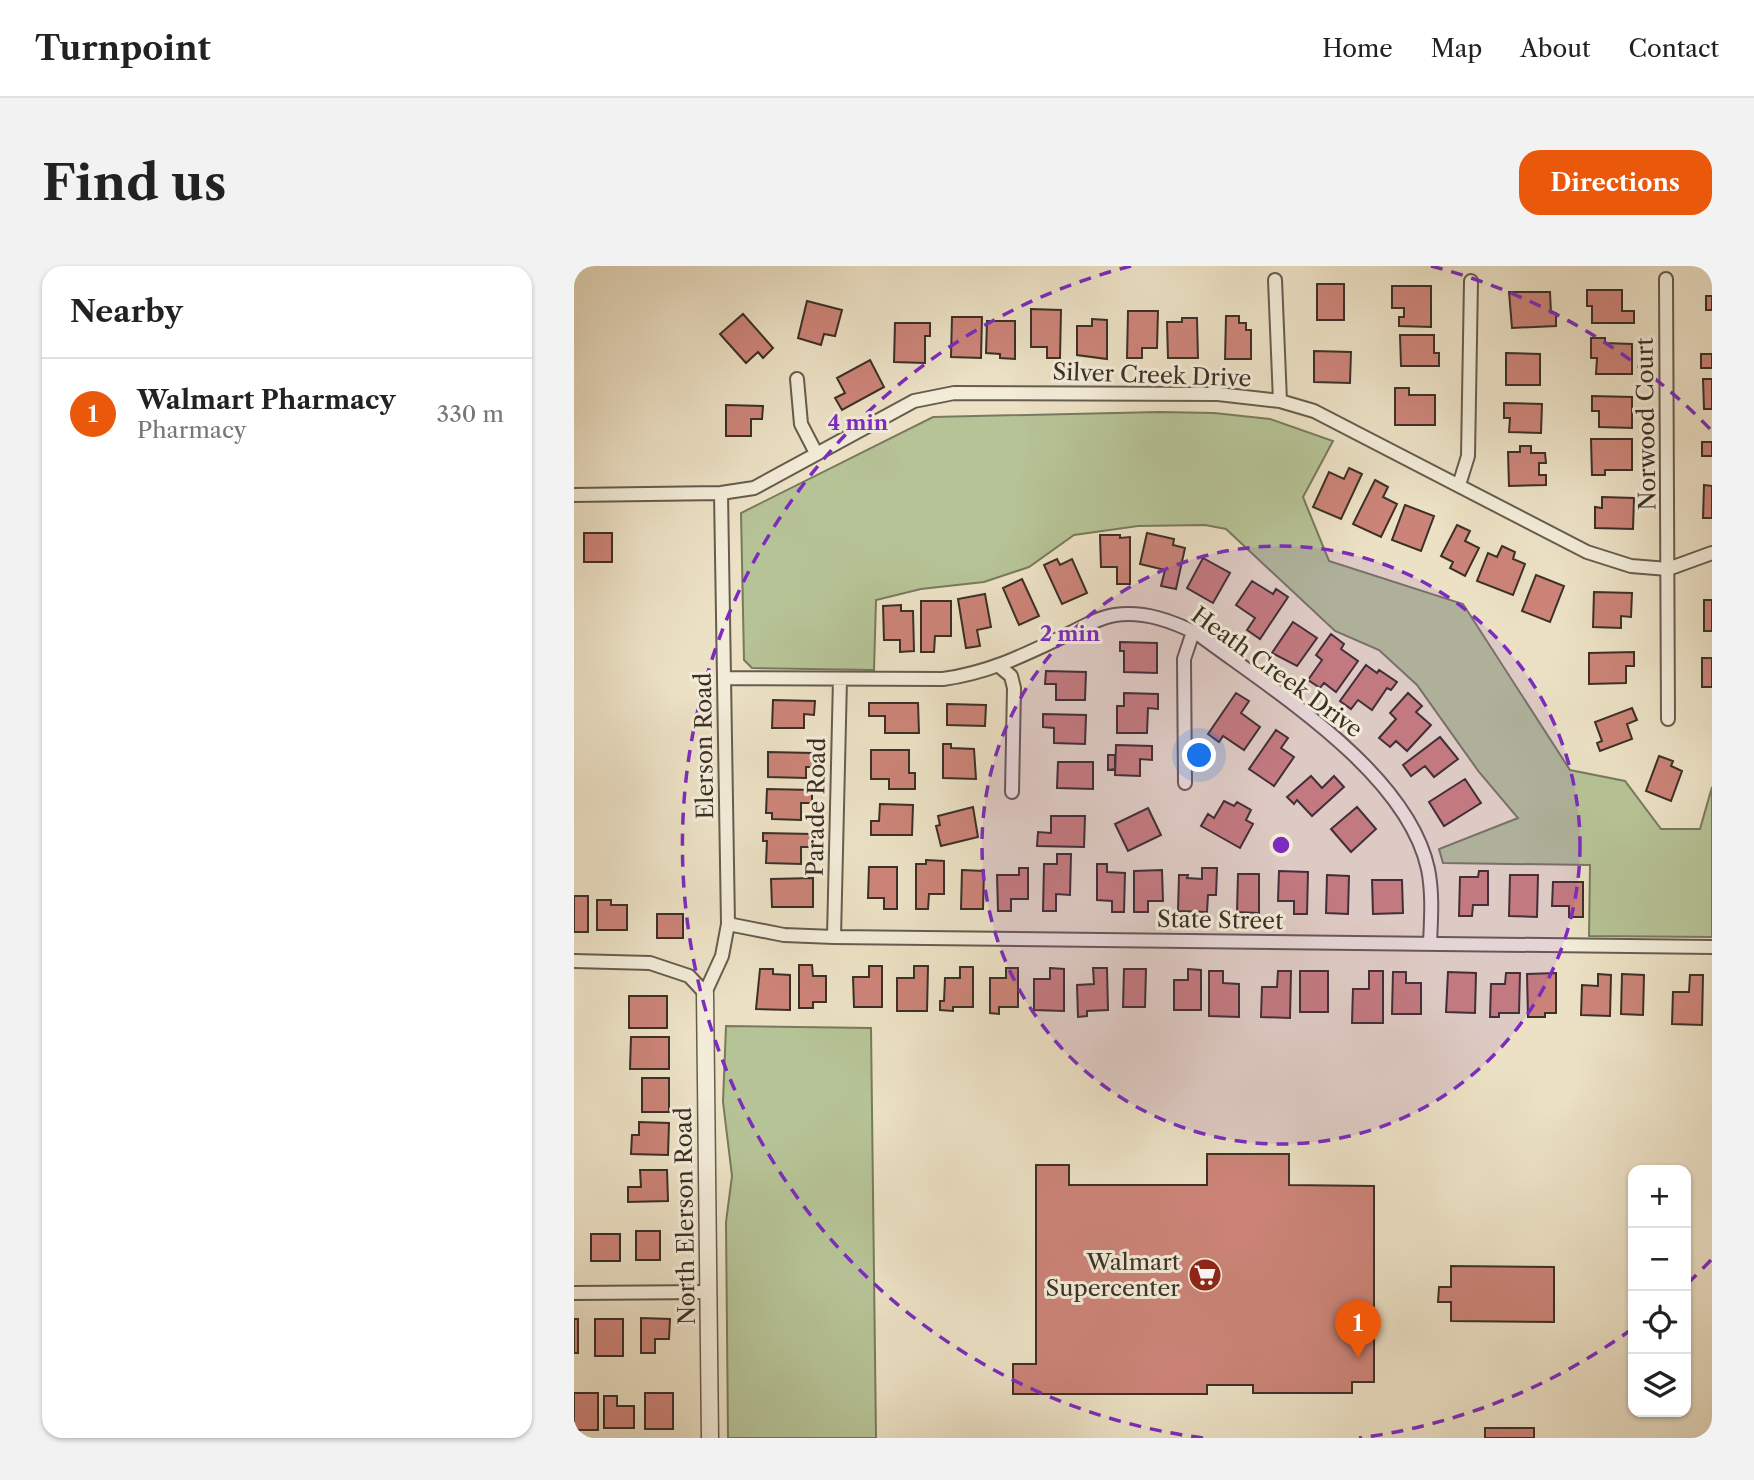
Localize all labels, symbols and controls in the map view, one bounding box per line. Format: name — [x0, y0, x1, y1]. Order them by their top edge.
text: Turnpoint — [35, 28, 211, 69]
text: Home — [1322, 34, 1393, 63]
text: Map — [1431, 34, 1482, 63]
text: About — [1520, 34, 1591, 63]
text: Contact — [1629, 34, 1719, 63]
button: Directions — [1519, 150, 1712, 215]
text: Find us — [42, 152, 226, 213]
text: Nearby — [70, 293, 183, 330]
street label: Norwood Court — [1630, 337, 1662, 511]
street label: Silver Creek Drive — [1052, 358, 1252, 392]
text: Walmart Pharmacy — [137, 384, 395, 416]
text: 1 — [88, 400, 98, 428]
text: 330 m — [437, 400, 504, 428]
text: 4 min — [828, 410, 889, 435]
text: Pharmacy — [137, 416, 247, 444]
street label: Heath Creek Drive — [1186, 601, 1368, 743]
text: 2 min — [1040, 621, 1101, 646]
street label: Elerson Road — [689, 672, 719, 820]
street label: Parade Road — [801, 737, 831, 877]
your location — [1182, 738, 1216, 772]
centre of rings — [1269, 833, 1293, 857]
street label: State Street — [1157, 905, 1283, 935]
street label: North Elerson Road — [669, 1107, 701, 1325]
map controls — [1628, 1165, 1691, 1417]
button: + — [1628, 1165, 1691, 1228]
button: − — [1628, 1228, 1691, 1291]
place label: Walmart Supercenter — [1046, 1248, 1180, 1302]
supermarket icon: Walmart Supercenter — [1186, 1256, 1224, 1294]
button: locate — [1628, 1291, 1691, 1354]
pin: 1 — [1335, 1300, 1381, 1358]
button: layers — [1628, 1354, 1691, 1417]

